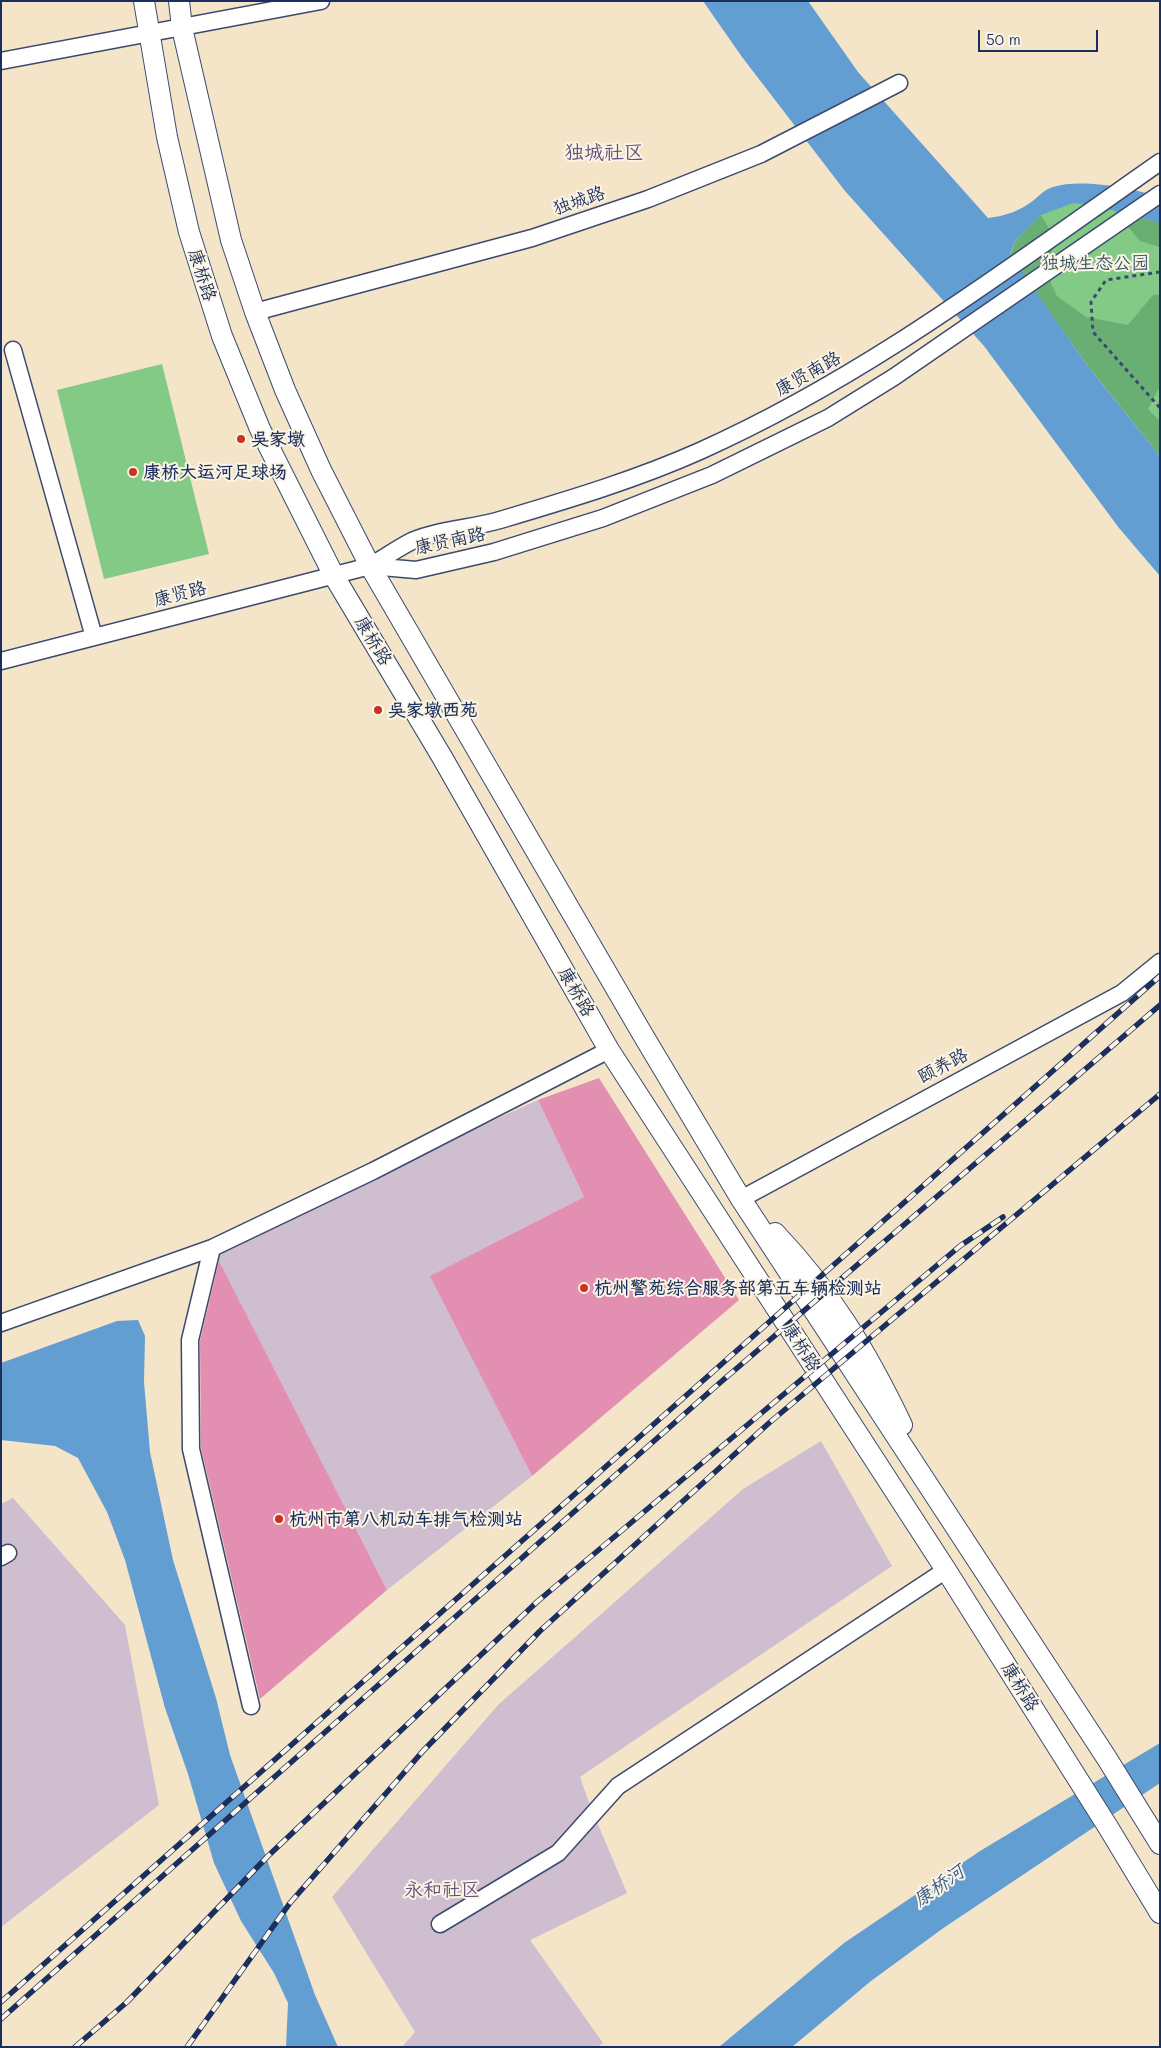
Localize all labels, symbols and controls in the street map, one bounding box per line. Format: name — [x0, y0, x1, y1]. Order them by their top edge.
scale bar — [981, 20, 1101, 52]
text: 50 m — [986, 29, 1021, 49]
district label: 独城社区 — [564, 141, 644, 165]
street label: 独城路 — [550, 182, 608, 220]
street label: 康桥路 — [183, 246, 221, 304]
park label: 独城生态公园 — [1041, 252, 1149, 274]
street label: 康贤南路 — [771, 347, 845, 401]
place label: 吴家墩 — [251, 428, 305, 450]
marker: 吴家墩 — [235, 433, 247, 445]
place label: 康桥大运河足球场 — [143, 461, 287, 483]
marker: 康桥大运河足球场 — [127, 466, 139, 478]
street label: 康贤南路 — [413, 523, 487, 559]
street label: 康贤路 — [151, 577, 209, 611]
street label: 康桥路 — [350, 612, 396, 670]
place label: 吴家墩西苑 — [388, 699, 478, 721]
marker: 吴家墩西苑 — [372, 704, 384, 716]
street label: 康桥路 — [553, 963, 599, 1021]
street label: 颐养路 — [914, 1044, 972, 1088]
place label: 杭州警苑综合服务部第五车辆检测站 — [594, 1277, 882, 1299]
marker: 杭州警苑综合服务部第五车辆检测站 — [578, 1282, 590, 1294]
street label: 康桥路 — [777, 1318, 825, 1376]
place label: 杭州市第八机动车排气检测站 — [289, 1508, 523, 1530]
marker: 杭州市第八机动车排气检测站 — [273, 1513, 285, 1525]
street label: 康桥路 — [997, 1658, 1043, 1716]
water label: 康桥河 — [909, 1860, 969, 1912]
district label: 永和社区 — [404, 1879, 480, 1901]

